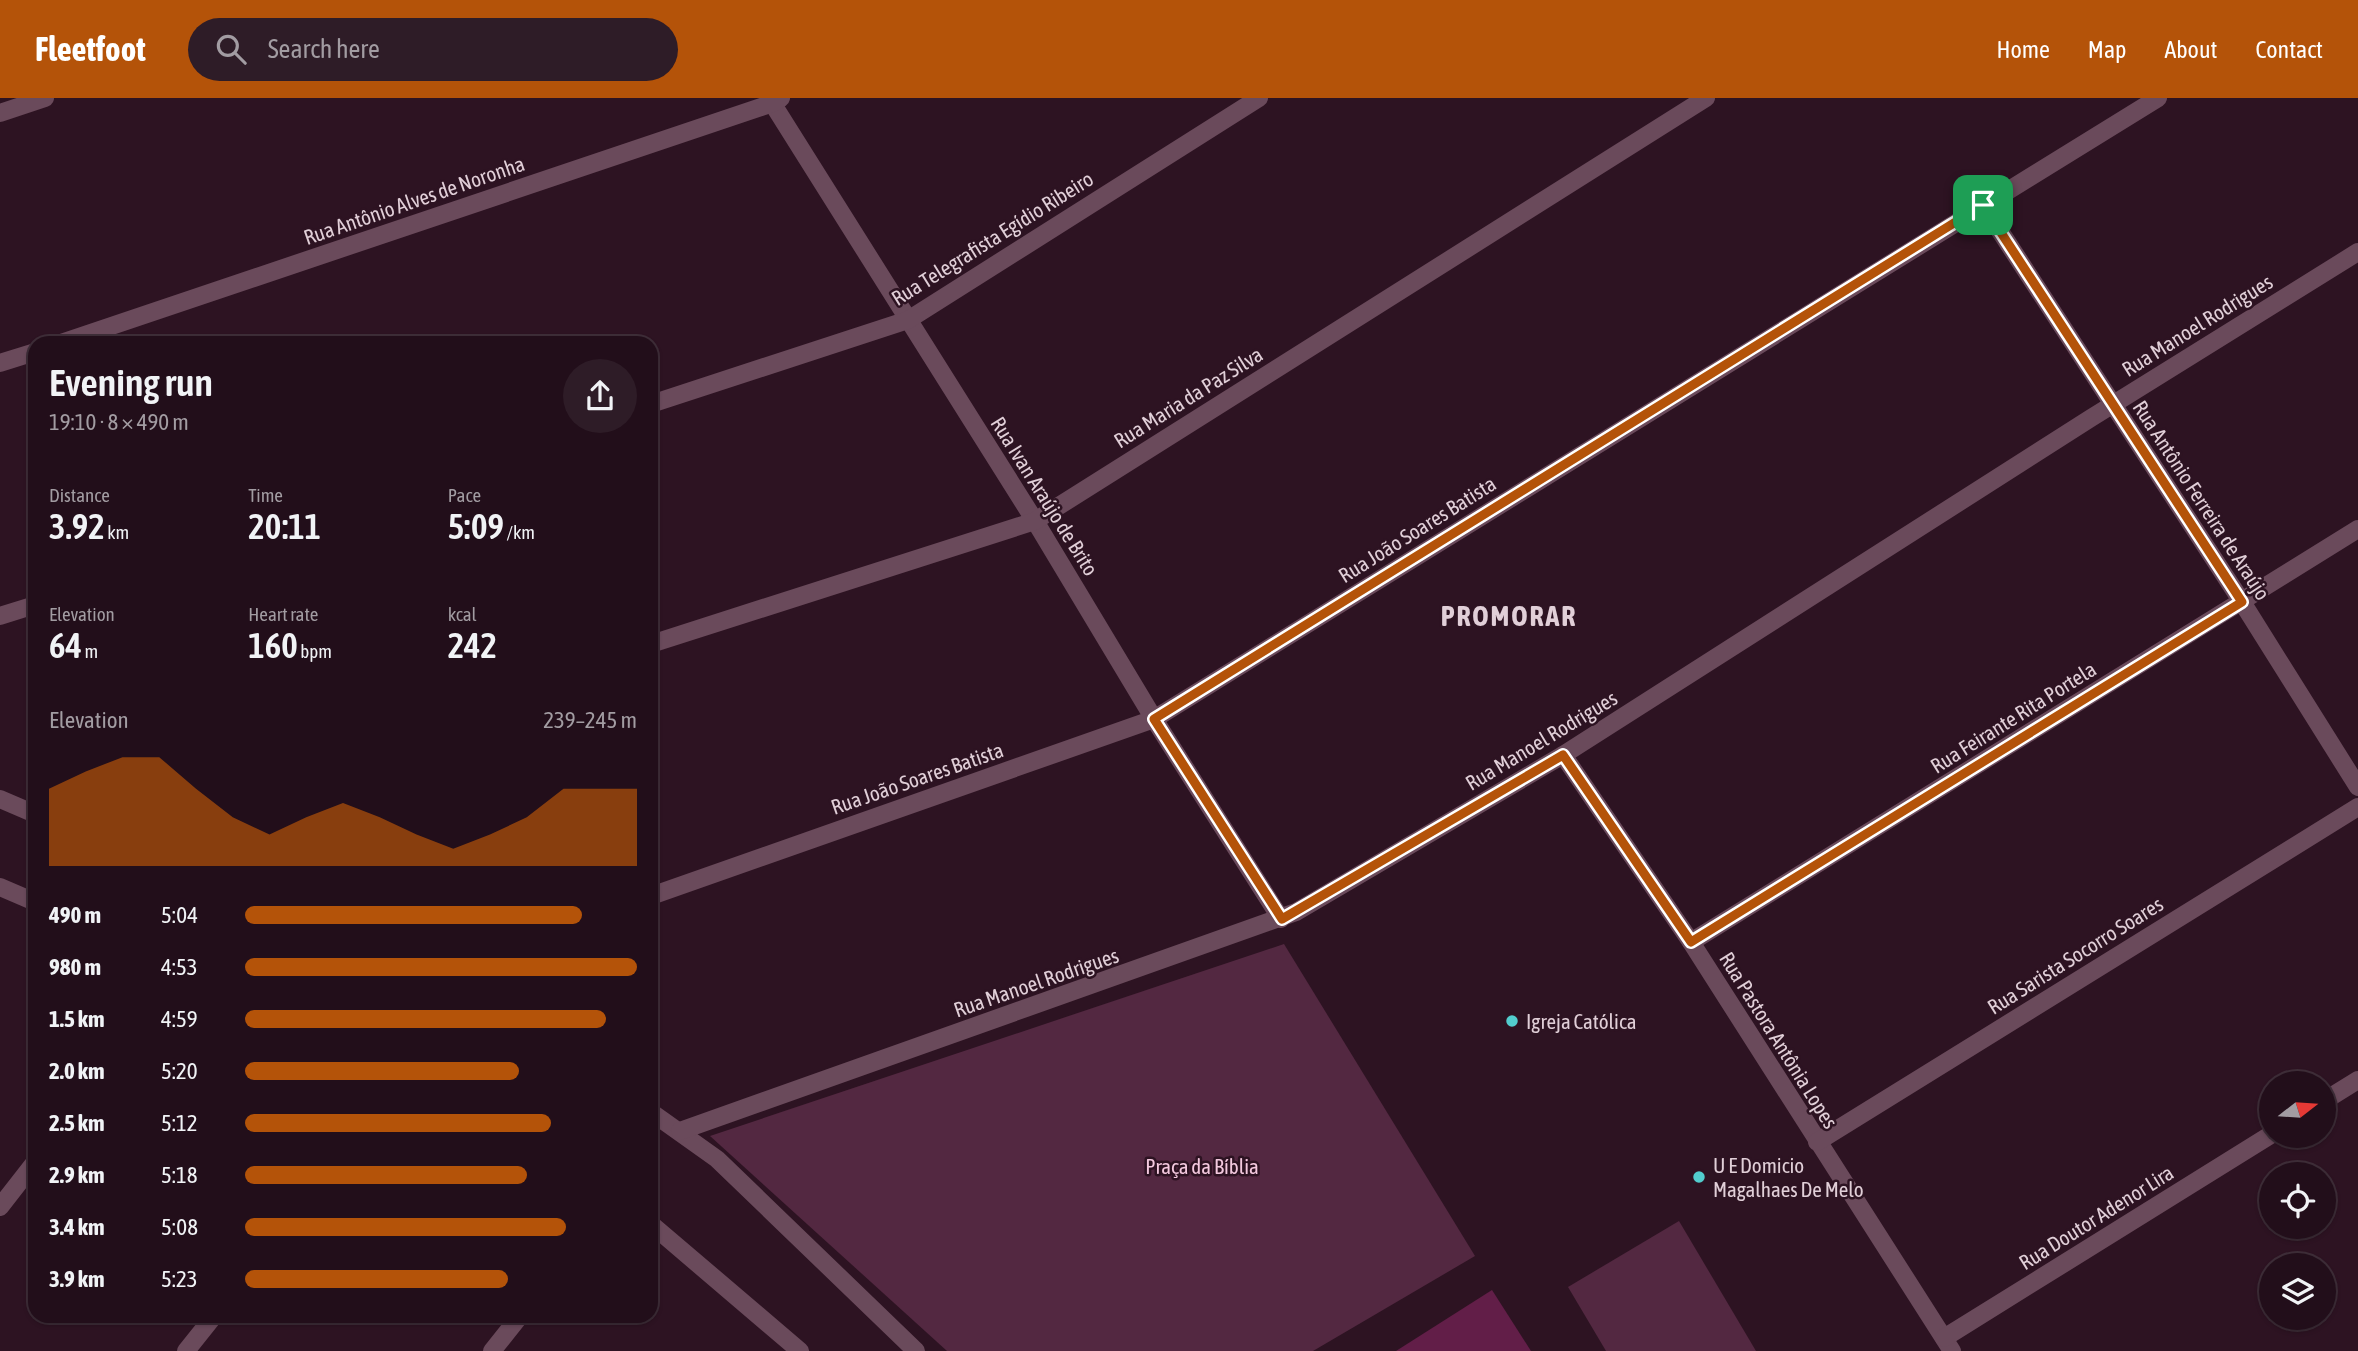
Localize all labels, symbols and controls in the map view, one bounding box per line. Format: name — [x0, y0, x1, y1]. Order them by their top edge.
search box — [188, 18, 678, 81]
text: Fleetfoot — [35, 30, 146, 68]
icon: search — [212, 30, 250, 68]
text: Search here — [268, 34, 380, 64]
text: Home — [1996, 36, 2050, 63]
text: Map — [2088, 36, 2126, 63]
text: About — [2164, 36, 2217, 63]
text: Contact — [2255, 36, 2323, 63]
street label: Rua Antônio Alves de Noronha — [300, 151, 528, 249]
street label: Rua Telegrafista Egídio Ribeiro — [887, 166, 1097, 310]
pin — [1953, 175, 2013, 235]
icon: arrive — [1964, 186, 2002, 224]
street label: Rua Manoel Rodrigues — [2117, 269, 2277, 381]
street label: Rua Maria da Paz Silva — [1109, 342, 1267, 452]
button: share — [563, 359, 637, 433]
text: Evening run — [49, 361, 213, 404]
street label: Rua Antônio Ferreira de Araújo — [2128, 396, 2276, 604]
text: 19:10 · 8 × 490 m — [49, 409, 189, 435]
street label: Rua Ivan Araújo de Brito — [986, 412, 1104, 580]
street label: Rua João Soares Batista — [1334, 471, 1500, 587]
text: Distance — [49, 484, 110, 506]
text: Time — [248, 484, 283, 506]
text: Pace — [448, 484, 481, 506]
text: 3.92 — [49, 506, 105, 546]
text: 20:11 — [248, 506, 321, 546]
text: 5:09 — [448, 506, 504, 546]
text: km — [105, 521, 129, 543]
text: /km — [504, 521, 535, 543]
district label: PROMORAR — [1441, 600, 1577, 632]
text: Elevation — [49, 603, 115, 625]
text: Heart rate — [248, 603, 318, 625]
text: kcal — [448, 603, 477, 625]
text: 64 — [49, 625, 82, 665]
text: 160 — [248, 625, 298, 665]
text: 242 — [448, 625, 497, 665]
text: m — [82, 640, 98, 662]
text: bpm — [298, 640, 332, 662]
street label: Rua Feirante Rita Portela — [1926, 656, 2100, 778]
street label: Rua Manoel Rodrigues — [1461, 685, 1621, 795]
text: Elevation — [49, 707, 129, 733]
text: 239–245 m — [543, 707, 637, 733]
street label: Rua João Soares Batista — [828, 737, 1006, 819]
street label: Rua Sarista Socorro Soares — [1983, 891, 2167, 1019]
text: 490 m — [49, 902, 101, 928]
text: 5:04 — [161, 902, 198, 928]
street label: Rua Manoel Rodrigues — [950, 943, 1122, 1021]
street label: Rua Pastora Antônia Lopes — [1715, 947, 1843, 1133]
text: 980 m — [49, 954, 101, 980]
text: 4:53 — [161, 954, 198, 980]
text: 1.5 km — [49, 1006, 105, 1032]
text: 4:59 — [161, 1006, 198, 1032]
place label: Igreja Católica — [1526, 1009, 1636, 1033]
marker: Igreja Católica — [1504, 1013, 1520, 1029]
text: 2.0 km — [49, 1058, 105, 1084]
text: 5:20 — [161, 1058, 198, 1084]
north arrow — [2259, 1071, 2336, 1148]
map controls — [2259, 1071, 2336, 1330]
text: 2.5 km — [49, 1110, 105, 1136]
text: 5:12 — [161, 1110, 198, 1136]
place label: U E Domicio Magalhaes De Melo — [1713, 1153, 1864, 1201]
park label: Praça da Bíblia — [1145, 1154, 1259, 1178]
street label: Rua Doutor Adenor Lira — [2014, 1160, 2178, 1274]
text: 2.9 km — [49, 1162, 105, 1188]
text: 5:18 — [161, 1162, 198, 1188]
button: locate — [2259, 1162, 2336, 1239]
marker: U E Domicio Magalhaes De Melo — [1691, 1169, 1707, 1185]
text: 3.4 km — [49, 1214, 105, 1240]
text: 5:08 — [161, 1214, 198, 1240]
button: layers — [2259, 1253, 2336, 1330]
text: 3.9 km — [49, 1266, 105, 1292]
text: 5:23 — [161, 1266, 198, 1292]

